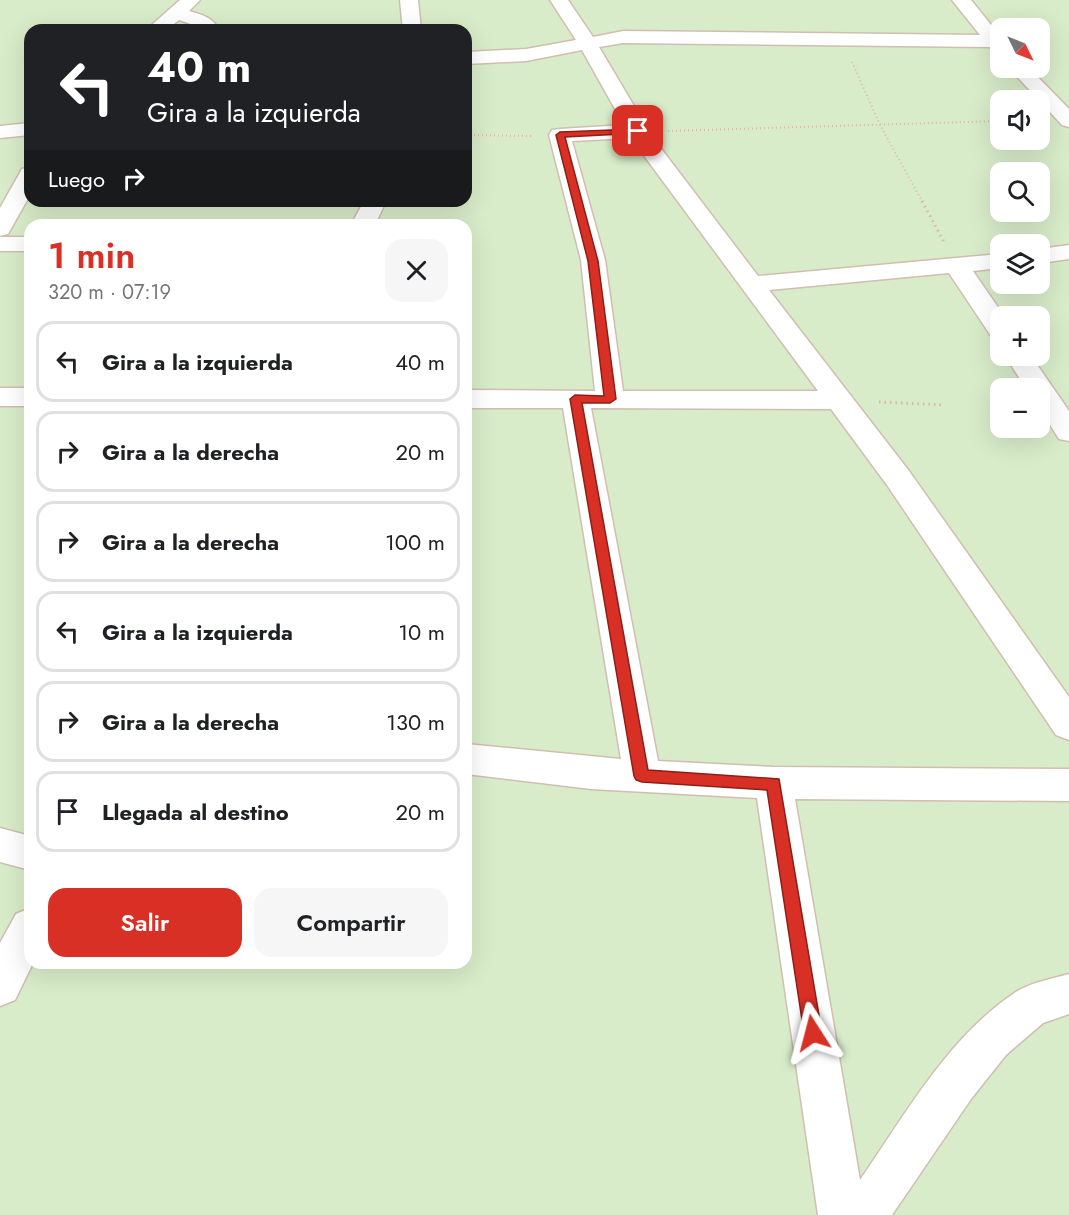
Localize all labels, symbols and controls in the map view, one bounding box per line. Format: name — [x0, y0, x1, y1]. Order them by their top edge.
north arrow — [990, 18, 1050, 78]
map controls — [990, 18, 1050, 438]
text: 40 m — [147, 37, 251, 98]
icon: left — [48, 48, 126, 126]
button: sound — [990, 90, 1050, 150]
text: Gira a la izquierda — [147, 93, 361, 132]
pin — [612, 105, 663, 156]
icon: arrive — [621, 114, 654, 147]
icon: right — [117, 162, 150, 195]
button: search — [990, 162, 1050, 222]
text: Luego — [48, 163, 105, 195]
text: 1 min — [48, 229, 135, 281]
button: layers — [990, 234, 1050, 294]
button: close — [385, 239, 448, 302]
text: 320 m · 07:19 — [48, 278, 171, 307]
button: + — [990, 306, 1050, 366]
icon: left — [51, 345, 84, 378]
text: Gira a la izquierda — [102, 346, 293, 378]
text: 40 m — [395, 346, 445, 378]
button: − — [990, 378, 1050, 438]
icon: right — [51, 435, 84, 468]
text: Gira a la derecha — [102, 436, 279, 468]
text: 20 m — [396, 436, 445, 468]
icon: right — [51, 525, 84, 558]
text: Gira a la derecha — [102, 526, 279, 558]
text: 100 m — [385, 526, 445, 558]
icon: left — [51, 615, 84, 648]
text: Gira a la izquierda — [102, 616, 293, 648]
text: 10 m — [398, 616, 445, 648]
icon: right — [51, 705, 84, 738]
text: Gira a la derecha — [102, 706, 279, 738]
text: 130 m — [386, 706, 445, 738]
icon: arrive — [51, 795, 84, 828]
text: Llegada al destino — [102, 796, 289, 828]
text: 20 m — [396, 796, 445, 828]
button: Salir — [48, 888, 242, 957]
button: Compartir — [254, 888, 448, 957]
position arrow — [781, 1001, 845, 1065]

